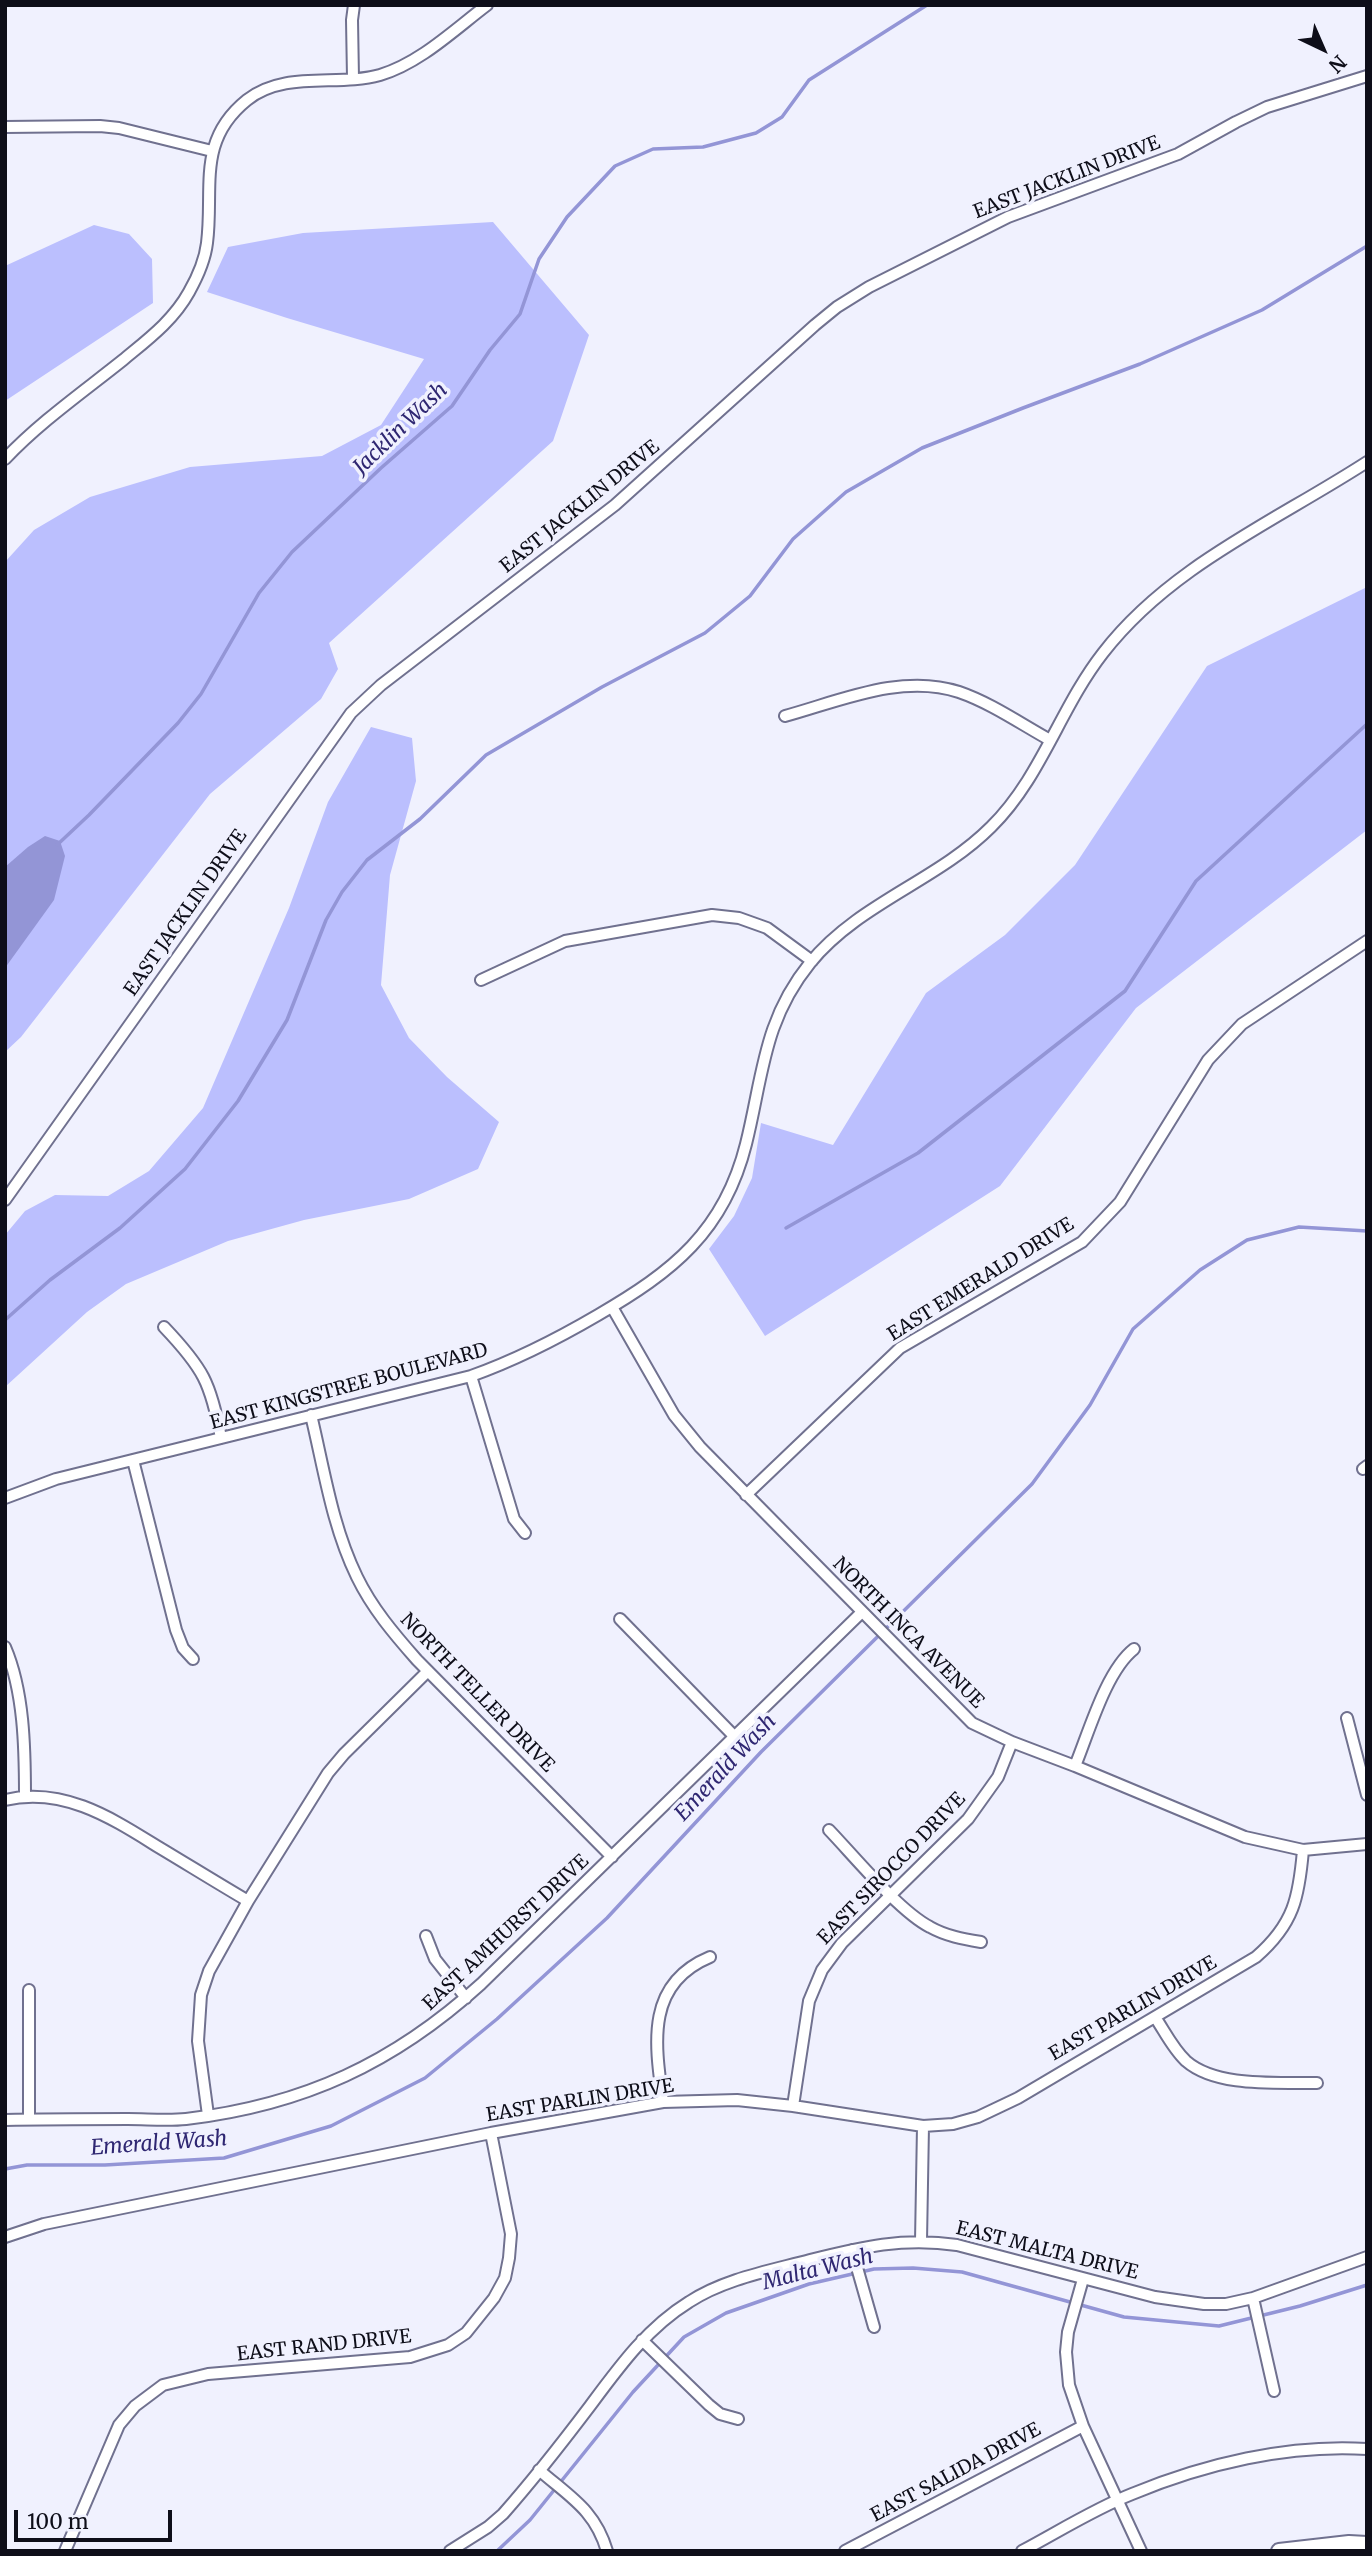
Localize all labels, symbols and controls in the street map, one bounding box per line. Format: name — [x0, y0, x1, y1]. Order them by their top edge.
north arrow — [1288, 14, 1358, 84]
text: N — [1324, 50, 1351, 78]
street label: EAST JACKLIN DRIVE — [971, 132, 1163, 224]
water label: Jacklin Wash — [349, 378, 453, 480]
street label: EAST JACKLIN DRIVE — [496, 436, 664, 578]
street label: EAST JACKLIN DRIVE — [120, 825, 252, 1001]
street label: EAST EMERALD DRIVE — [884, 1213, 1078, 1347]
street label: EAST KINGSTREE BOULEVARD — [208, 1339, 490, 1435]
street label: NORTH INCA AVENUE — [828, 1553, 988, 1713]
street label: NORTH TELLER DRIVE — [395, 1609, 559, 1777]
water label: Emerald Wash — [670, 1709, 782, 1827]
street label: EAST SIROCCO DRIVE — [814, 1788, 970, 1950]
street label: EAST AMHURST DRIVE — [418, 1850, 594, 2016]
street label: EAST PARLIN DRIVE — [1045, 1952, 1221, 2066]
street label: EAST PARLIN DRIVE — [485, 2075, 675, 2127]
water label: Emerald Wash — [90, 2127, 228, 2161]
street label: EAST MALTA DRIVE — [953, 2217, 1141, 2285]
water label: Malta Wash — [760, 2244, 876, 2296]
street label: EAST RAND DRIVE — [236, 2326, 412, 2366]
street label: EAST SALIDA DRIVE — [867, 2419, 1045, 2527]
scale bar — [18, 2496, 175, 2540]
text: 100 m — [27, 2508, 89, 2535]

